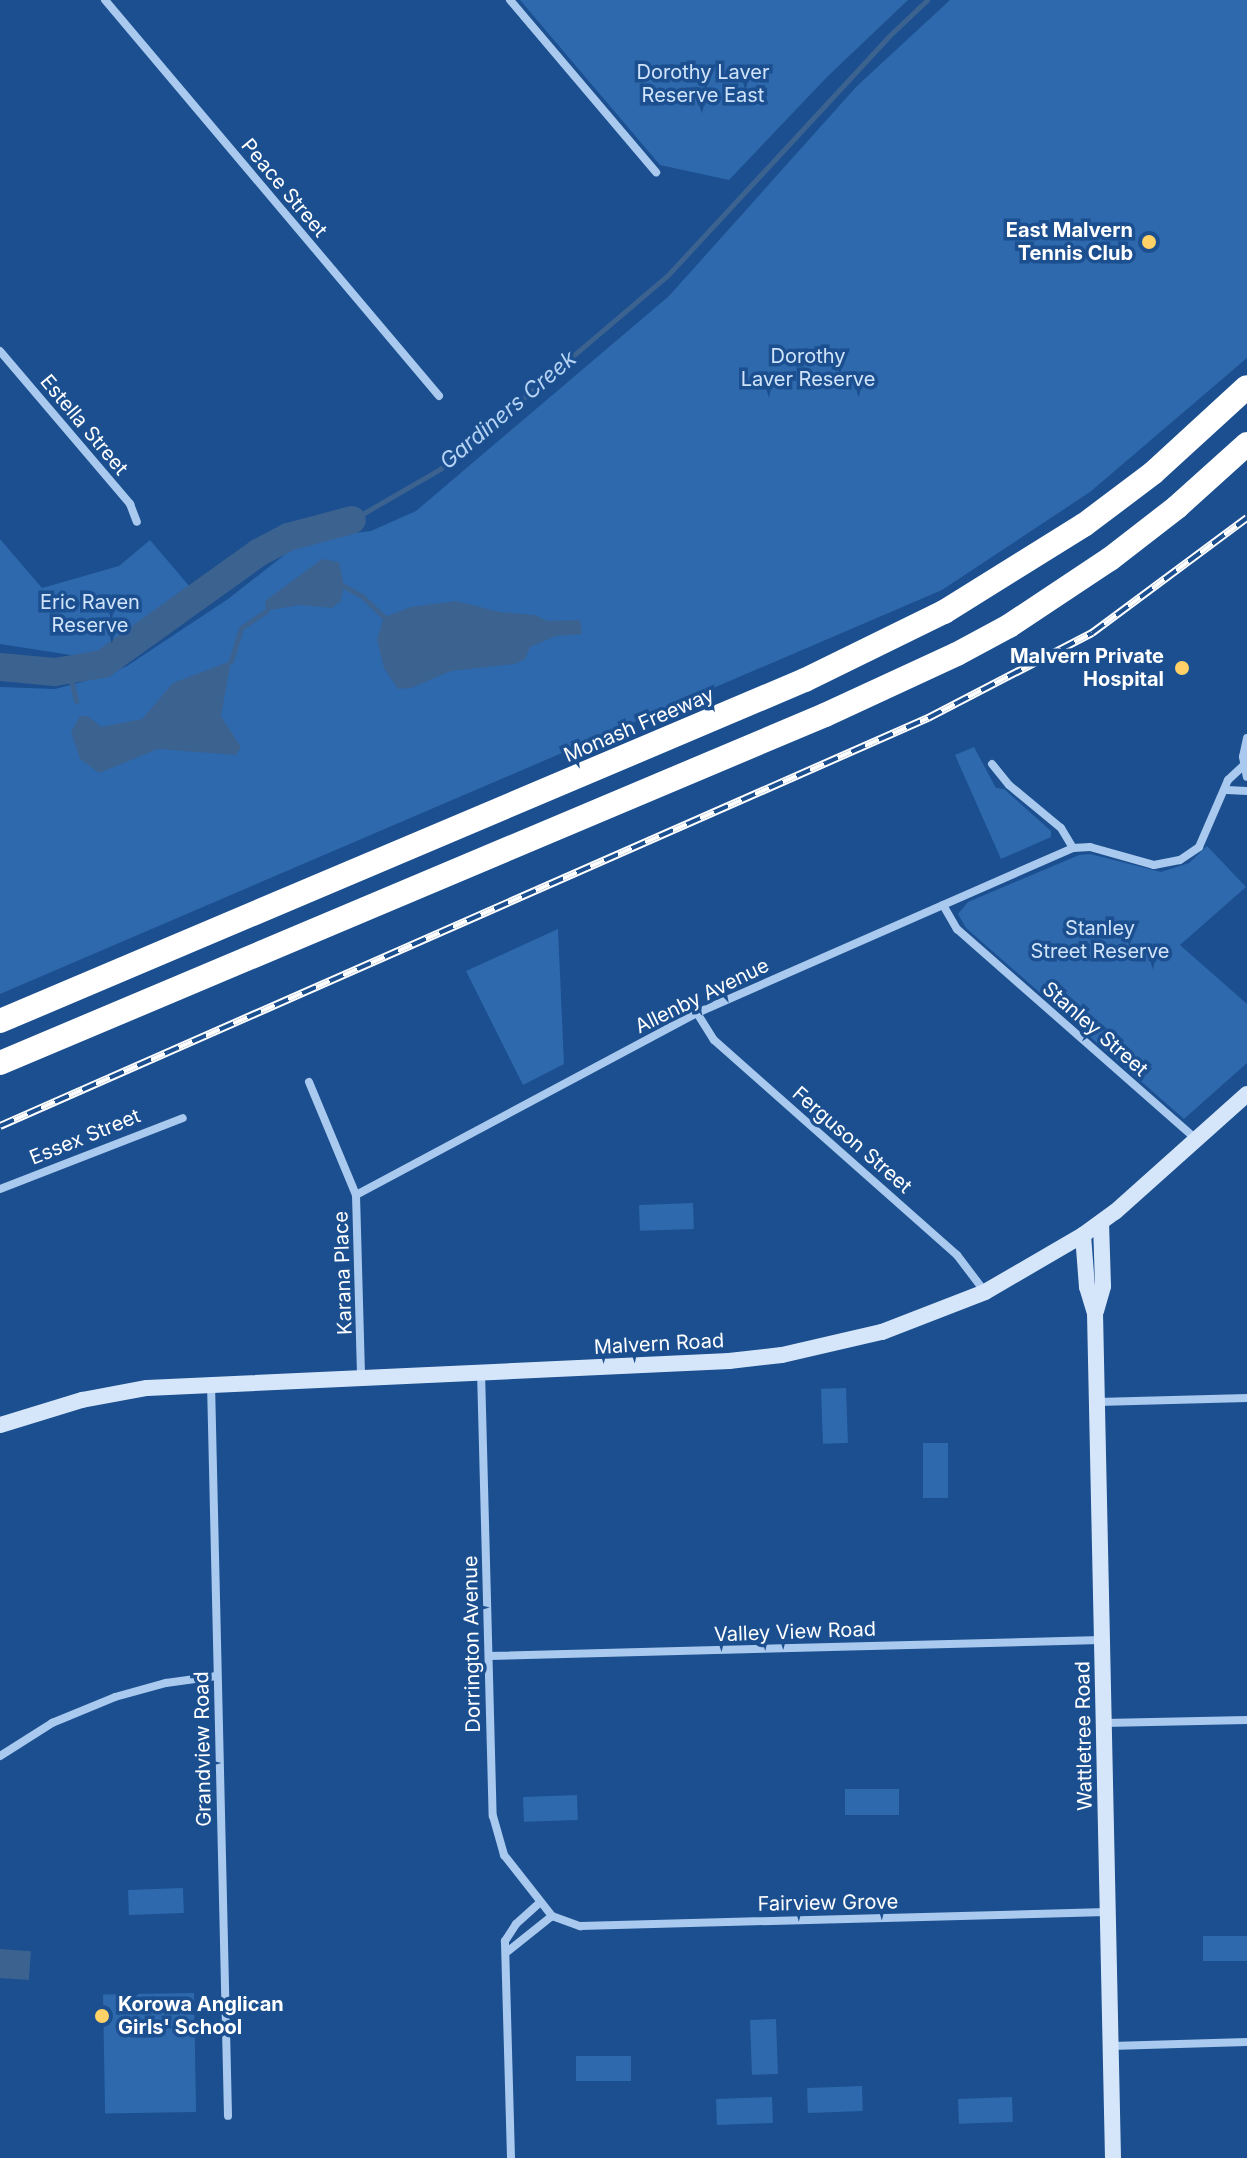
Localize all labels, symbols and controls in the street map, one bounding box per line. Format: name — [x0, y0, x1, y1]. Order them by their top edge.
park label: Dorothy Laver Reserve East — [637, 61, 769, 108]
street label: Peace Street — [236, 134, 332, 242]
place label: East Malvern Tennis Club — [1006, 218, 1133, 265]
marker: East Malvern Tennis Club — [1140, 233, 1158, 251]
park label: Dorothy Laver Reserve — [741, 344, 875, 391]
water label: Gardiners Creek — [434, 345, 582, 475]
street label: Estella Street — [35, 370, 133, 480]
park label: Eric Raven Reserve — [40, 590, 140, 637]
place label: Malvern Private Hospital — [1010, 644, 1164, 691]
marker: Malvern Private Hospital — [1171, 657, 1193, 679]
street label: Monash Freeway — [560, 682, 718, 768]
park label: Stanley Street Reserve — [1031, 916, 1169, 963]
street label: Allenby Avenue — [631, 953, 773, 1039]
street label: Stanley Street — [1037, 977, 1153, 1081]
street label: Ferguson Street — [787, 1082, 917, 1198]
street label: Essex Street — [26, 1104, 144, 1170]
street label: Karana Place — [329, 1211, 357, 1335]
street label: Malvern Road — [593, 1329, 725, 1359]
street label: Dorrington Avenue — [458, 1555, 486, 1733]
street label: Valley View Road — [714, 1617, 876, 1647]
street label: Wattletree Road — [1071, 1661, 1097, 1811]
street label: Grandview Road — [190, 1671, 216, 1827]
street label: Fairview Grove — [757, 1890, 899, 1916]
place label: Korowa Anglican Girls' School — [118, 1992, 284, 2039]
marker: Korowa Anglican Girls' School — [93, 2007, 111, 2025]

